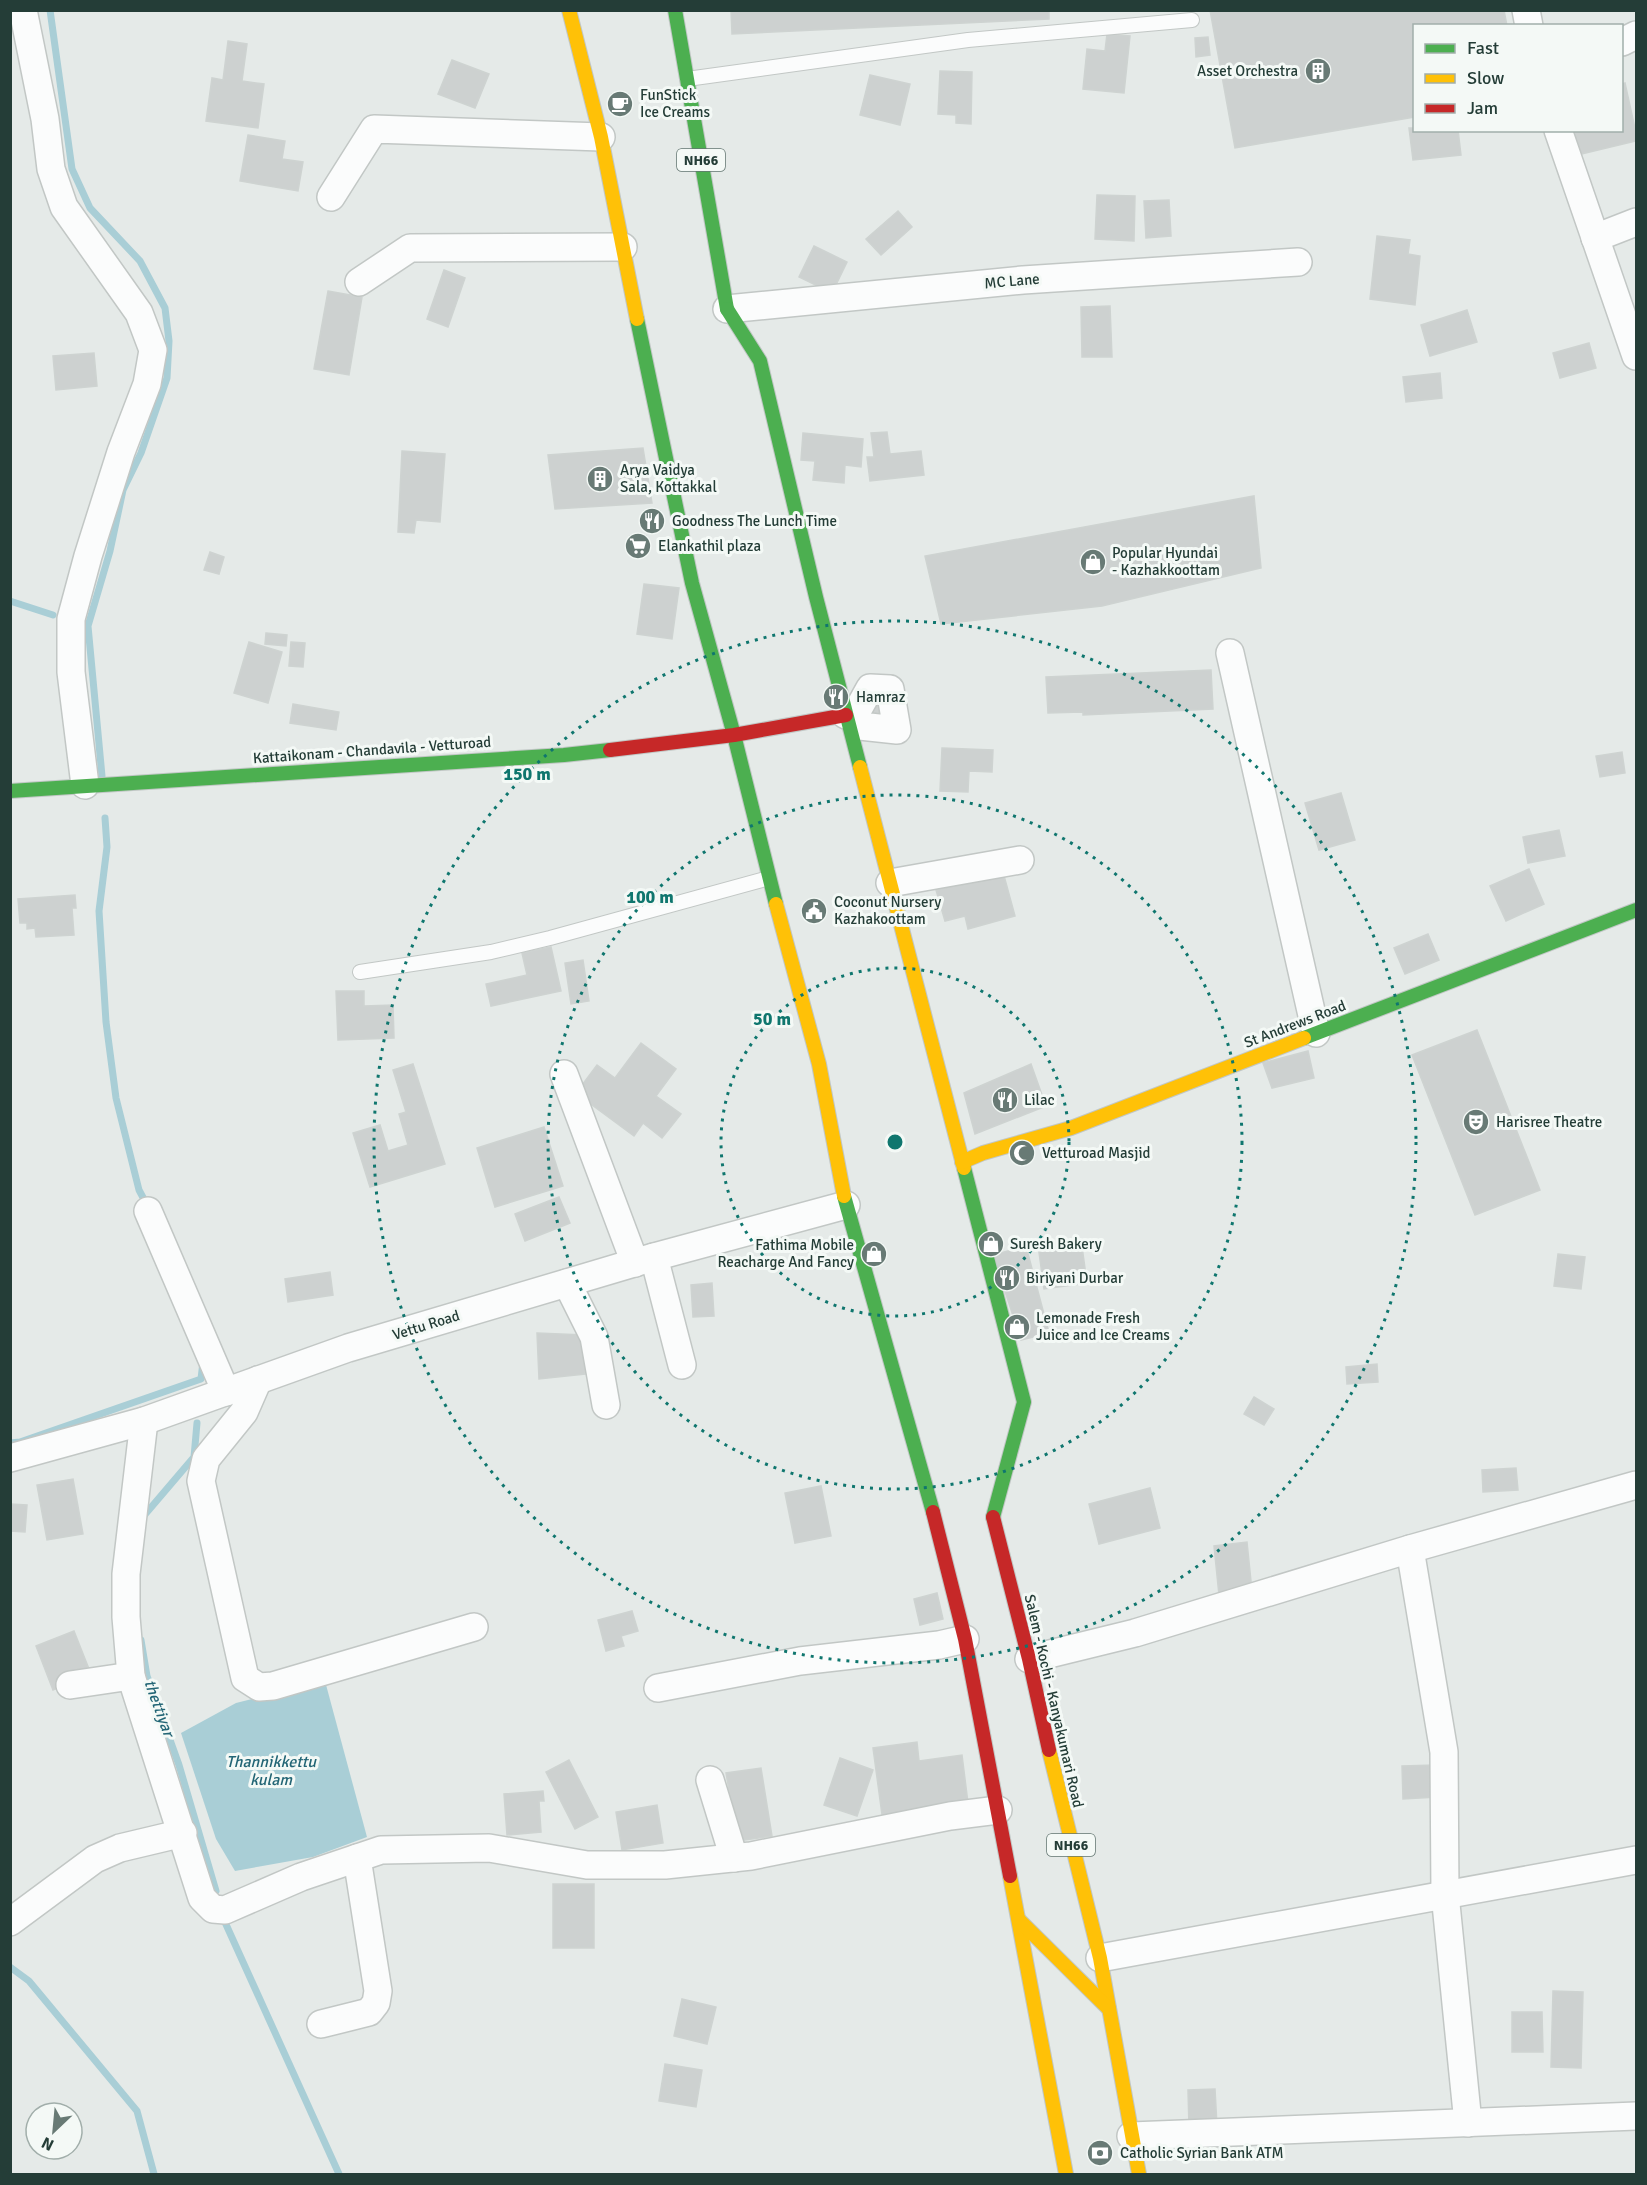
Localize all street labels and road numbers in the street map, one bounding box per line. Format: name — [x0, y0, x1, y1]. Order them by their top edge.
road number: NH66 — [677, 149, 725, 171]
street label: MC Lane — [984, 270, 1040, 292]
street label: Kattaikonam - Chandavila - Vetturoad — [252, 733, 492, 767]
street label: St Andrews Road — [1242, 996, 1348, 1052]
street label: Vettu Road — [390, 1306, 462, 1344]
street label: Salem - Kochi - Kanyakumari Road — [1021, 1593, 1087, 1809]
road number: NH66 — [1047, 1834, 1095, 1856]

